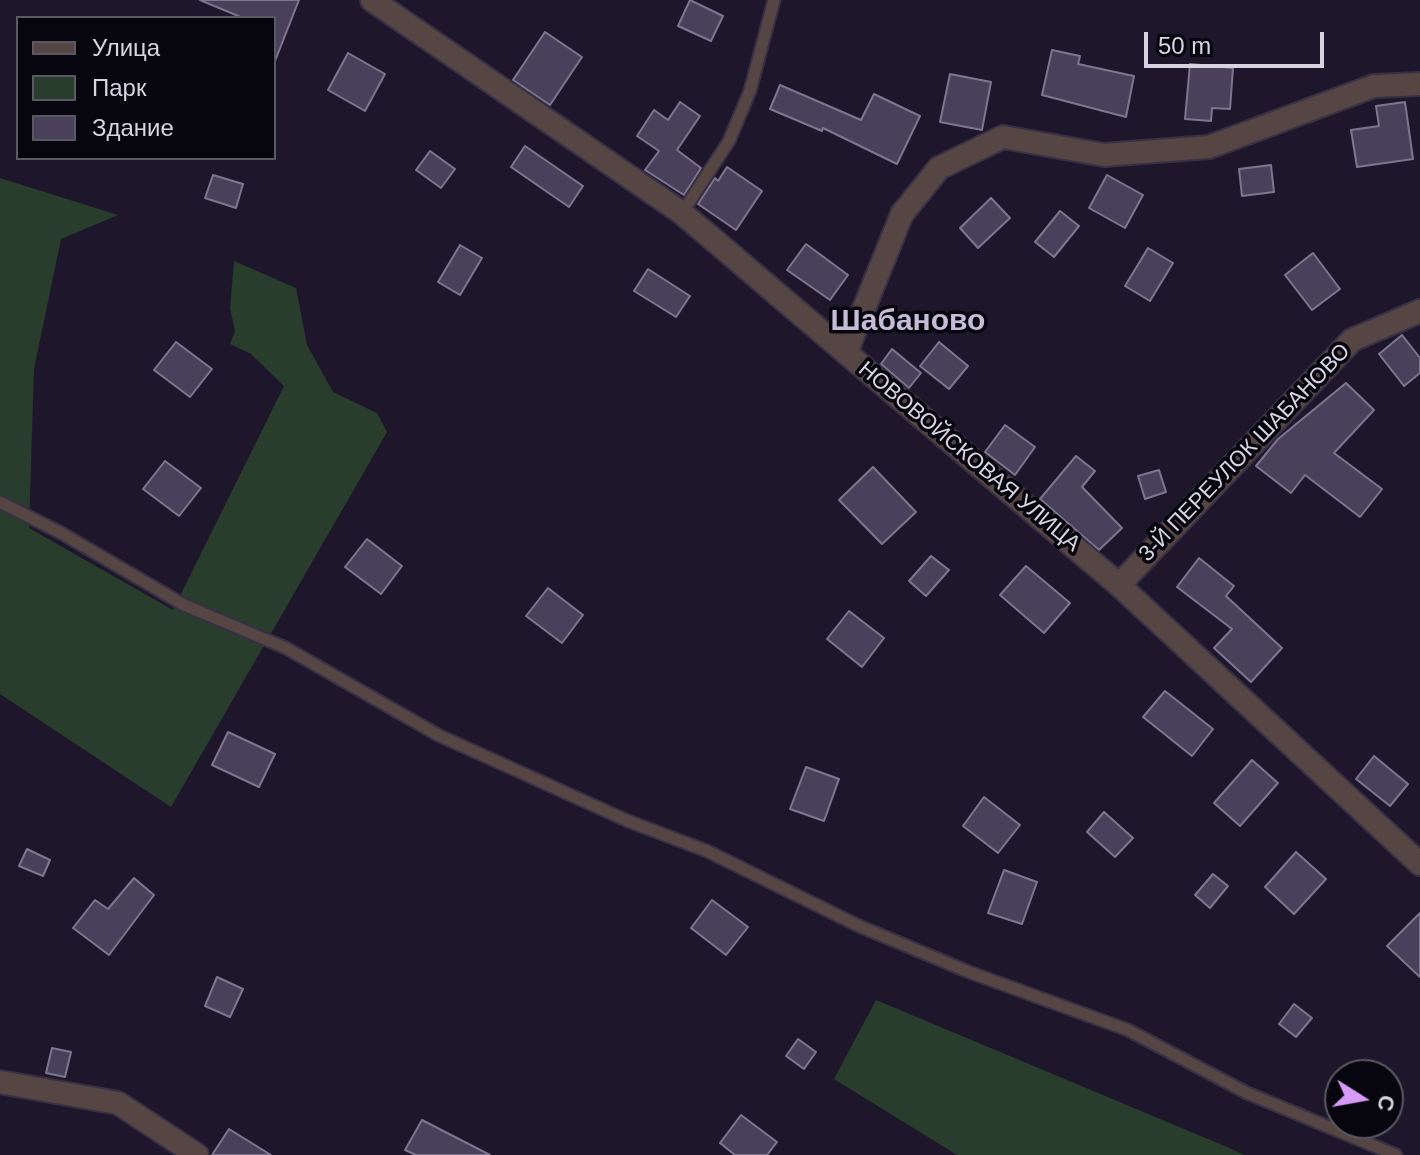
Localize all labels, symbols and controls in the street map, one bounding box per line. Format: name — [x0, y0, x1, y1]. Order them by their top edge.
legend — [16, 16, 276, 160]
scale bar — [1148, 16, 1328, 66]
text: 50 m — [1158, 32, 1211, 59]
text: Улица — [92, 34, 160, 61]
text: Парк — [92, 74, 146, 101]
text: Здание — [92, 114, 174, 141]
district label: Шабаново — [831, 304, 985, 340]
street label: 3-Й ПЕРЕУЛОК ШАБАНОВО — [1134, 339, 1356, 567]
street label: НОВОВОЙСКОВАЯ УЛИЦА — [853, 356, 1085, 558]
north arrow — [1324, 1059, 1404, 1139]
text: С — [1372, 1093, 1400, 1113]

